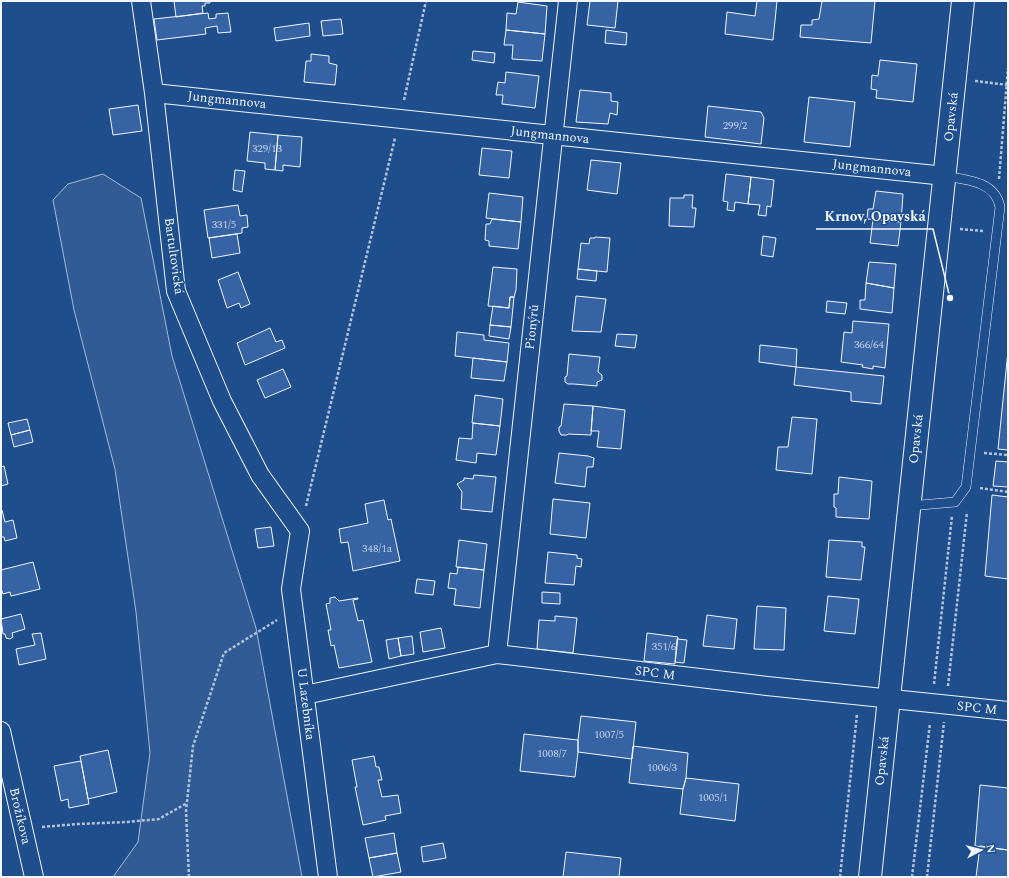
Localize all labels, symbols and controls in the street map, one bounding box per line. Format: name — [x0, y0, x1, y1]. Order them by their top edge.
street label: Jungmannova — [187, 86, 268, 114]
street label: Opavská — [938, 91, 964, 143]
house number: 299/2 — [723, 117, 748, 134]
street label: Jungmannova — [510, 121, 591, 149]
house number: 329/13 — [252, 140, 283, 157]
street label: Jungmannova — [832, 154, 913, 182]
callout: Krnov, Opavská — [816, 203, 933, 229]
text: Krnov, Opavská — [824, 206, 926, 227]
street label: Bartultovická — [159, 216, 189, 296]
house number: 331/5 — [212, 216, 236, 233]
street label: Pionýrů — [520, 303, 544, 351]
house number: 366/64 — [854, 336, 885, 353]
street label: Opavská — [903, 413, 929, 465]
house number: 348/1a — [362, 540, 393, 557]
house number: 351/6 — [652, 638, 677, 655]
street label: SPC M — [634, 661, 676, 685]
street label: U Lazebníka — [292, 667, 320, 742]
street label: SPC M — [956, 696, 998, 720]
house number: 1007/5 — [594, 726, 624, 743]
street label: Opavská — [869, 735, 895, 787]
house number: 1008/7 — [537, 745, 568, 762]
house number: 1006/3 — [647, 759, 678, 776]
street label: Brožíkova — [4, 786, 36, 847]
house number: 1005/1 — [698, 789, 728, 806]
north arrow — [961, 830, 1001, 870]
text: N — [981, 843, 999, 854]

